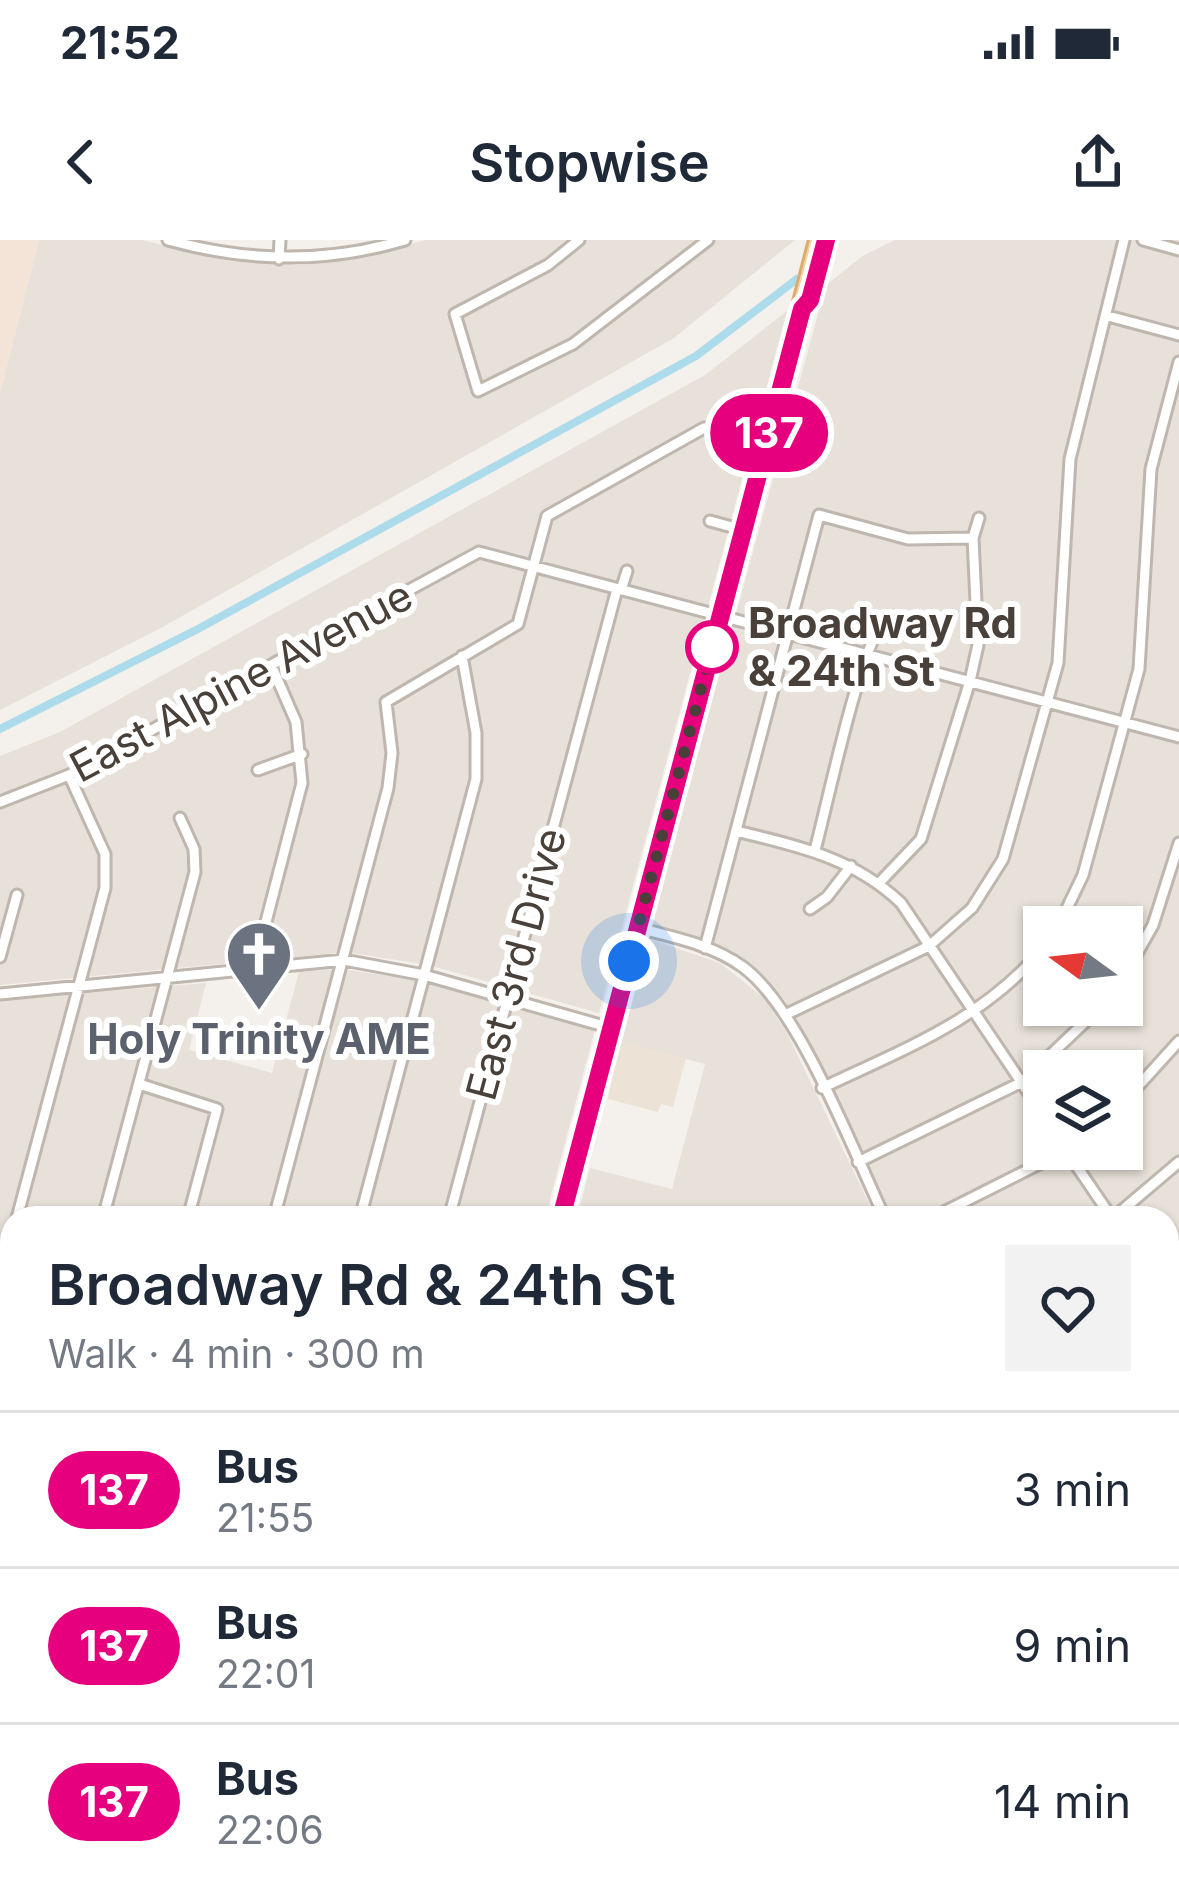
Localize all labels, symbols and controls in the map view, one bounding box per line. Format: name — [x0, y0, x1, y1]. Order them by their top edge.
text: 21:52 — [60, 15, 180, 70]
icon: back — [48, 129, 114, 195]
icon: share — [1065, 129, 1131, 195]
text: Stopwise — [469, 130, 710, 195]
line badge: 137 — [700, 394, 838, 472]
text: 137 — [734, 407, 804, 458]
street label: East Alpine Avenue — [61, 569, 421, 792]
place label: Broadway Rd & 24th St — [748, 597, 1017, 696]
marker: Broadway Rd & 24th St — [687, 622, 737, 672]
street label: East 3rd Drive — [455, 822, 576, 1105]
north arrow — [1023, 906, 1143, 1026]
map controls — [1023, 906, 1143, 1170]
church icon: Holy Trinity AME — [224, 919, 294, 1013]
your location — [599, 931, 659, 991]
place label: Holy Trinity AME — [87, 1013, 431, 1064]
button: layers — [1023, 1050, 1143, 1170]
button: heart — [1005, 1245, 1131, 1371]
text: Broadway Rd & 24th St — [48, 1250, 676, 1319]
text: Walk · 4 min · 300 m — [48, 1330, 425, 1377]
text: Bus — [216, 1439, 299, 1494]
text: 3 min — [1014, 1462, 1131, 1517]
text: 137 — [79, 1464, 149, 1515]
text: 21:55 — [216, 1494, 314, 1541]
text: Bus — [216, 1595, 299, 1650]
text: 9 min — [1014, 1618, 1131, 1673]
text: 137 — [79, 1620, 149, 1671]
text: 22:01 — [216, 1650, 315, 1697]
text: Bus — [216, 1751, 299, 1806]
text: 14 min — [994, 1774, 1131, 1829]
text: 137 — [79, 1776, 149, 1827]
text: 22:06 — [216, 1806, 324, 1853]

